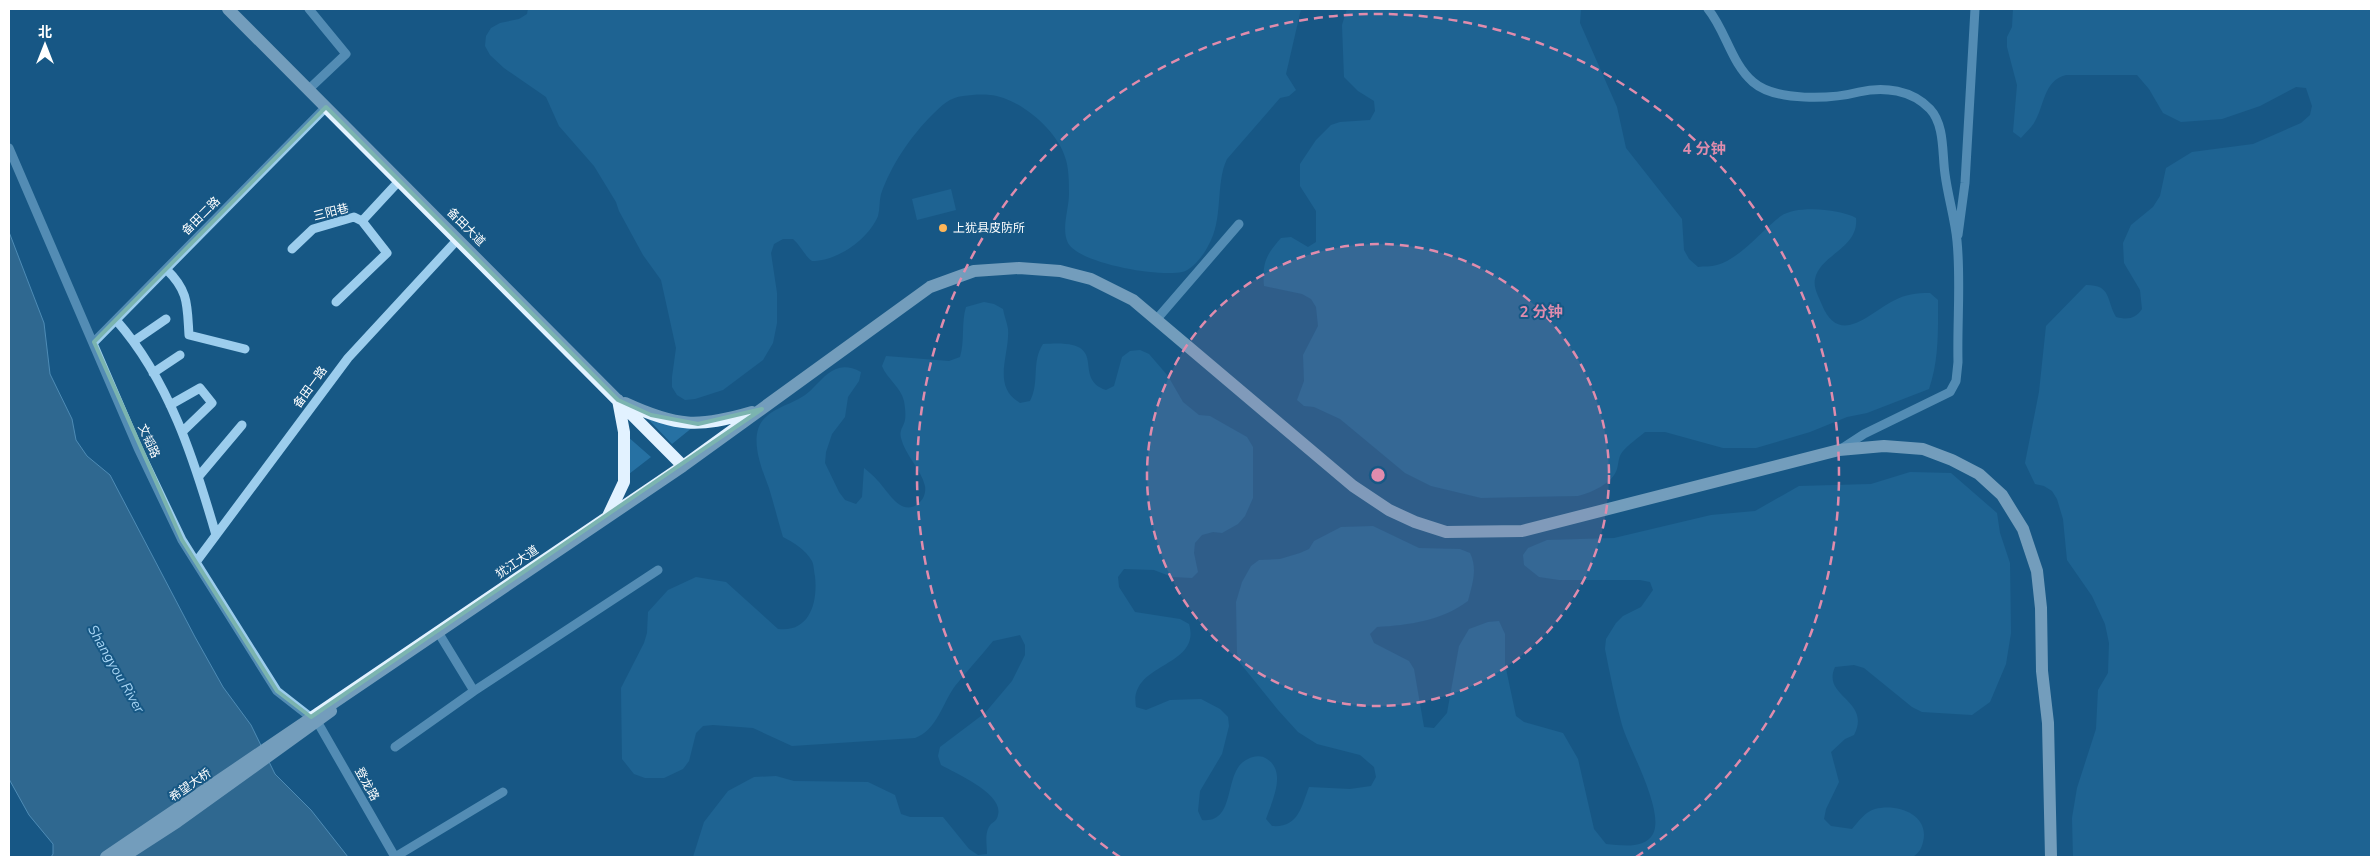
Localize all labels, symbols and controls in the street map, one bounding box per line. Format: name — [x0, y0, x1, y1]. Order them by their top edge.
north arrow — [20, 20, 70, 70]
text: 北 — [38, 23, 52, 42]
text: 4 分钟 — [1682, 139, 1726, 159]
street label: 备田二路 — [178, 193, 224, 239]
street label: 三阳巷 — [312, 200, 350, 224]
street label: 备田大道 — [443, 204, 489, 250]
place label: 上犹县皮防所 — [953, 220, 1025, 236]
marker: 上犹县皮防所 — [937, 222, 949, 234]
text: 2 分钟 — [1519, 302, 1563, 322]
street label: 备田一路 — [289, 363, 331, 411]
street label: 文韬路 — [134, 421, 164, 461]
centre of rings — [1369, 466, 1387, 484]
street label: 犹江大道 — [493, 542, 541, 582]
water label: Shangyou River — [83, 622, 149, 717]
street label: 登龙路 — [351, 764, 383, 804]
street label: 希望大桥 — [166, 765, 214, 805]

